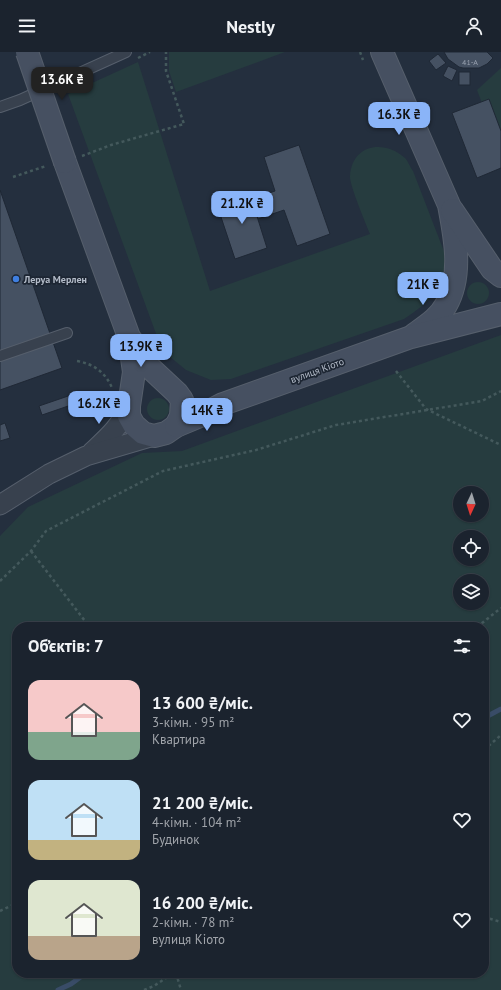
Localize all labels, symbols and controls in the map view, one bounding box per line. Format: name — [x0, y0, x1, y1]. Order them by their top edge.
icon: menu — [16, 15, 38, 37]
text: Nestly — [226, 15, 275, 38]
icon: person — [463, 15, 485, 37]
house number: 41-А — [462, 57, 478, 67]
pin: 13.6K ₴ — [25, 67, 99, 101]
text: 13.6K ₴ — [40, 71, 84, 88]
pin: 16.3K ₴ — [362, 102, 436, 136]
text: 16.3K ₴ — [377, 106, 421, 123]
pin: 21.2K ₴ — [205, 191, 279, 225]
text: 21.2K ₴ — [220, 195, 264, 212]
pin: 21K ₴ — [395, 272, 451, 306]
place label: Леруа Мерлен — [23, 273, 87, 286]
marker: Леруа Мерлен — [11, 274, 21, 284]
text: 21K ₴ — [406, 276, 440, 293]
pin: 13.9K ₴ — [104, 334, 178, 368]
text: 13.9K ₴ — [119, 338, 163, 355]
street label: вулиця Кіото — [289, 355, 346, 386]
pin: 16.2K ₴ — [62, 391, 136, 425]
text: 16.2K ₴ — [77, 395, 121, 412]
pin: 14K ₴ — [179, 398, 235, 432]
text: 14K ₴ — [190, 402, 224, 419]
north arrow — [453, 486, 489, 522]
map controls — [453, 486, 489, 610]
button: locate — [453, 530, 489, 566]
button: layers — [453, 574, 489, 610]
text: Об’єктів: 7 — [28, 635, 104, 657]
icon: filters — [451, 635, 473, 657]
text: 13 600 ₴/міс. — [152, 692, 253, 714]
icon: home — [60, 696, 108, 744]
icon: heart — [451, 709, 473, 731]
text: 3-кімн. · 95 m² — [152, 714, 234, 731]
text: Квартира — [152, 731, 205, 748]
text: 21 200 ₴/міс. — [152, 792, 253, 814]
icon: home — [60, 796, 108, 844]
icon: heart — [451, 809, 473, 831]
text: 4-кімн. · 104 m² — [152, 814, 241, 831]
text: Будинок — [152, 831, 199, 848]
text: 16 200 ₴/міс. — [152, 892, 253, 914]
icon: home — [60, 896, 108, 944]
icon: heart — [451, 909, 473, 931]
text: 2-кімн. · 78 m² — [152, 914, 234, 931]
text: вулиця Кіото — [152, 931, 225, 948]

